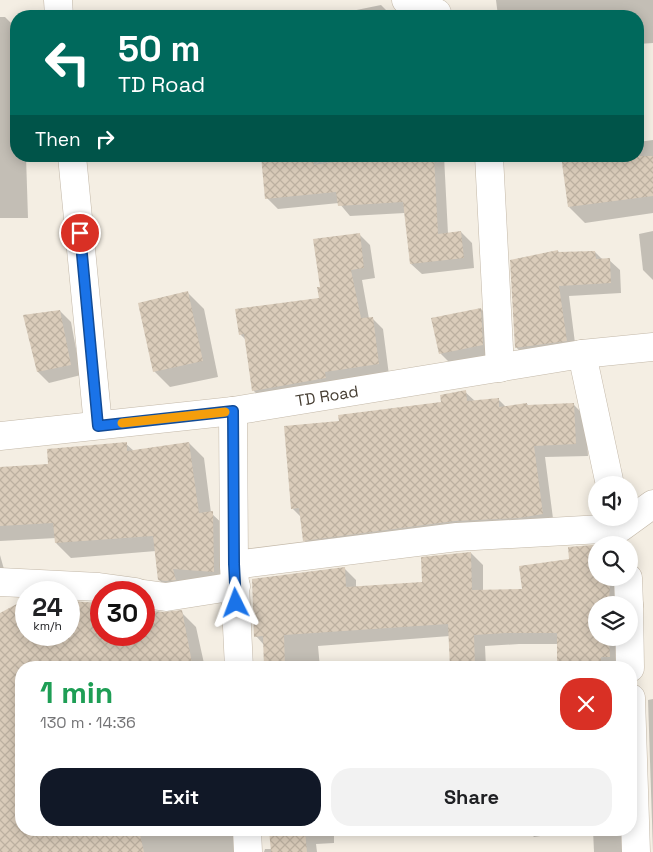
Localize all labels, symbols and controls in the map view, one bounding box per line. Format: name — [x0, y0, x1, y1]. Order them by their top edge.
text: 50 m — [118, 27, 200, 71]
icon: left — [35, 30, 100, 95]
text: TD Road — [118, 70, 205, 98]
icon: right — [91, 125, 119, 153]
text: Then — [35, 127, 81, 152]
pin — [59, 212, 101, 254]
icon: arrive — [66, 219, 94, 247]
street label: TD Road — [294, 381, 360, 411]
map controls — [588, 476, 638, 646]
button: sound — [588, 476, 638, 526]
button: search — [588, 536, 638, 586]
position arrow — [209, 576, 261, 628]
speed limit sign: 30 — [90, 581, 155, 646]
text: 24 — [32, 591, 63, 623]
button: layers — [588, 596, 638, 646]
text: km/h — [33, 618, 62, 634]
text: 1 min — [40, 673, 113, 712]
button: close — [560, 678, 612, 730]
text: 130 m · 14:36 — [40, 712, 136, 733]
button: Exit — [40, 768, 321, 826]
button: Share — [331, 768, 612, 826]

